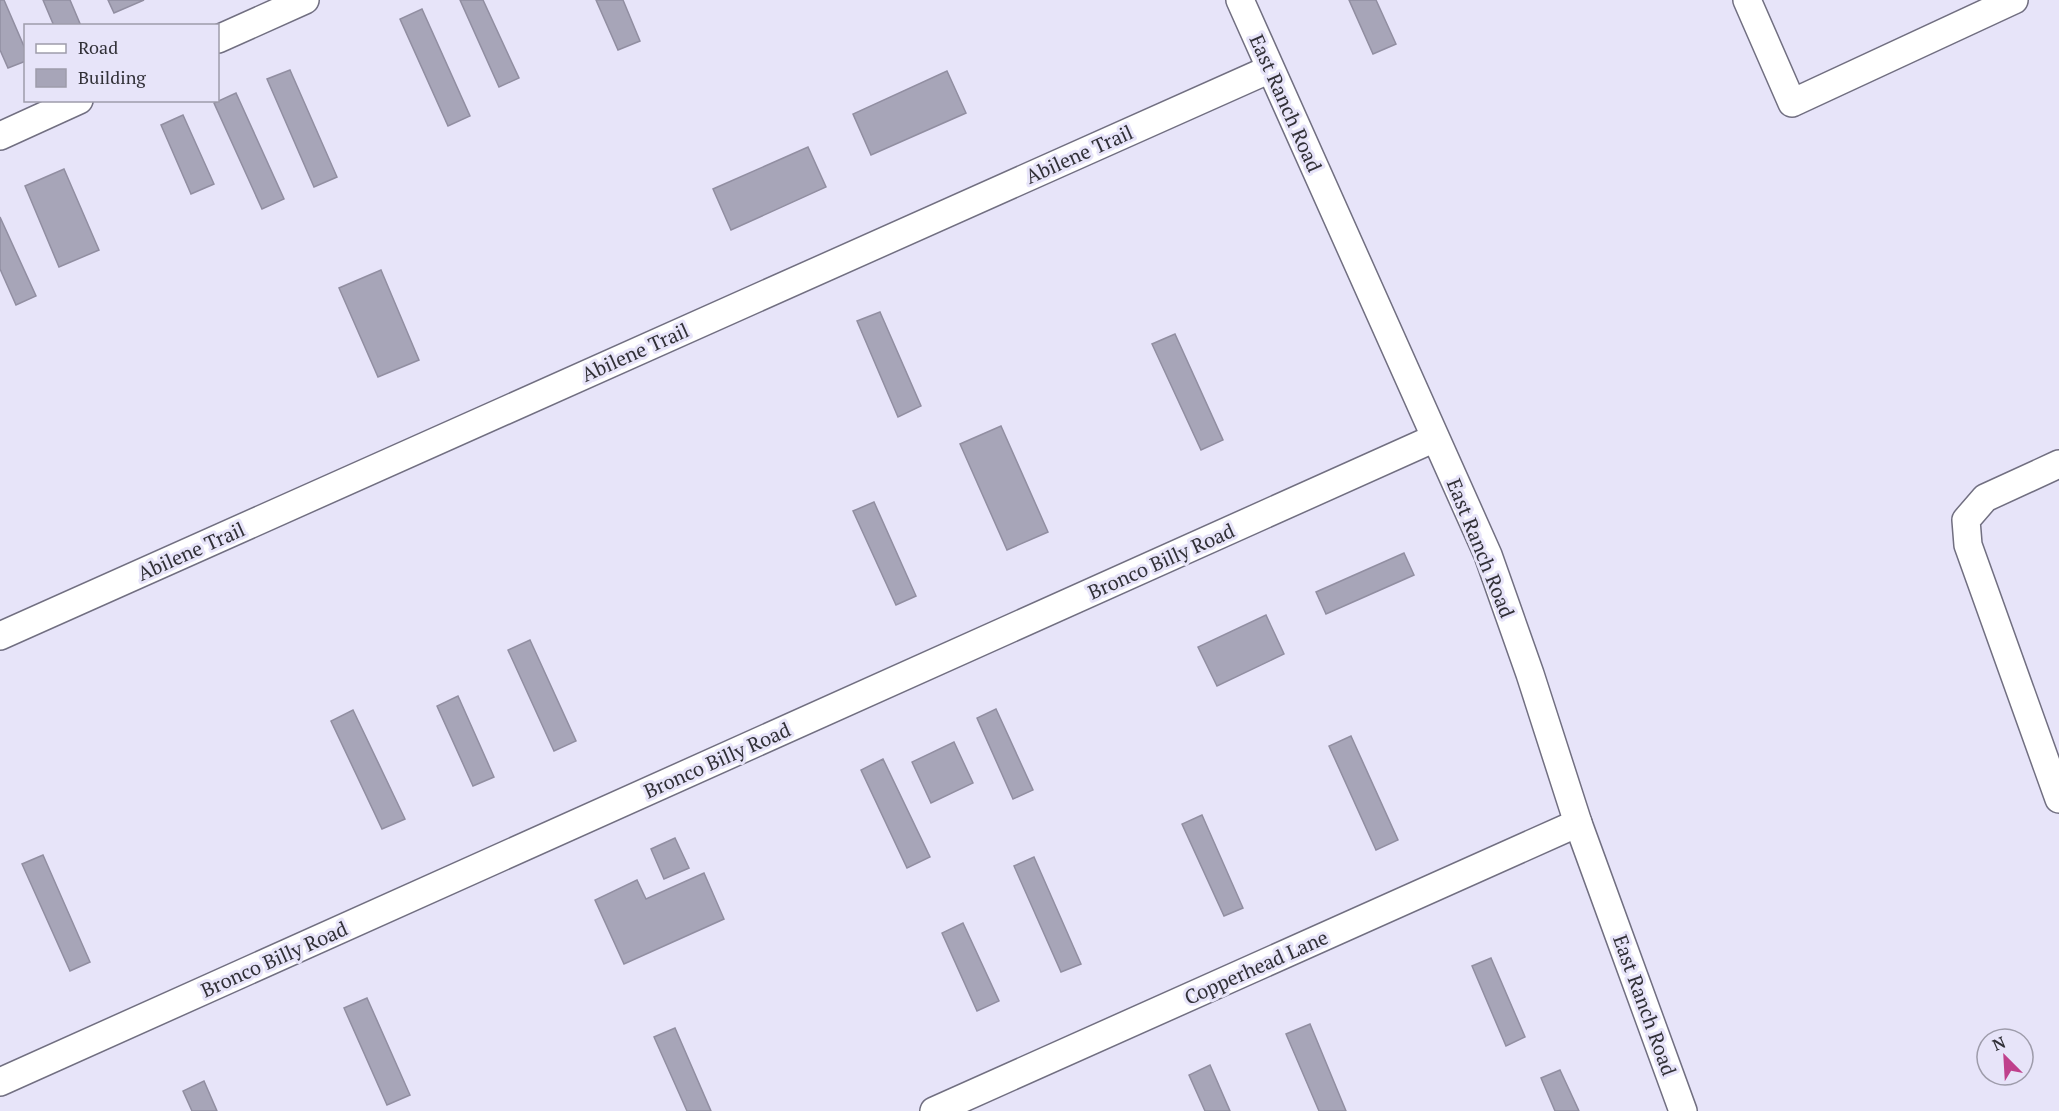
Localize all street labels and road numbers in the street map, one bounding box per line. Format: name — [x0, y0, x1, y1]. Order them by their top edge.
street label: East Ranch Road — [1244, 30, 1328, 176]
street label: Abilene Trail — [1021, 118, 1137, 190]
street label: Abilene Trail — [577, 316, 693, 388]
street label: East Ranch Road — [1441, 474, 1521, 622]
street label: Abilene Trail — [133, 515, 249, 587]
street label: Bronco Billy Road — [1083, 517, 1239, 605]
street label: Bronco Billy Road — [639, 716, 795, 804]
street label: Bronco Billy Road — [196, 915, 352, 1003]
street label: Copperhead Lane — [1180, 923, 1332, 1011]
street label: East Ranch Road — [1607, 931, 1683, 1079]

